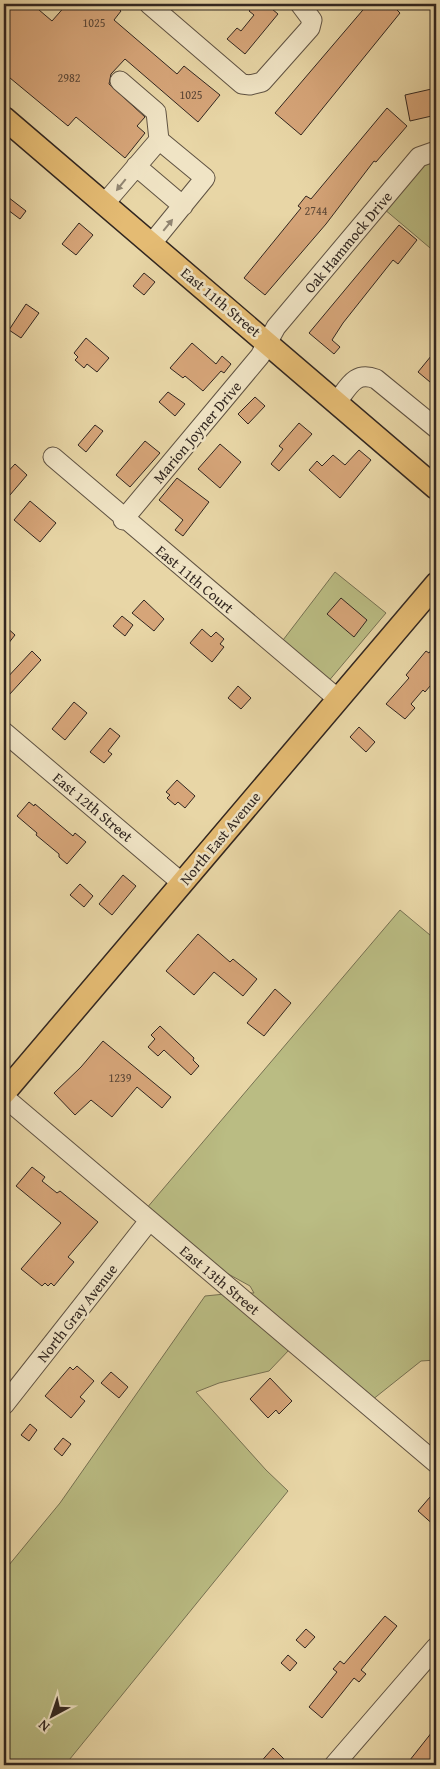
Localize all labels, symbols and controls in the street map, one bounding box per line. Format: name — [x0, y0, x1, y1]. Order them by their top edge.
house number: 1025 — [82, 14, 106, 31]
house number: 2982 — [57, 69, 81, 86]
house number: 1025 — [179, 86, 203, 103]
one-way arrow — [115, 178, 126, 191]
street label: Oak Hammock Drive — [299, 186, 397, 298]
house number: 2744 — [304, 202, 328, 219]
one-way arrow — [162, 219, 173, 232]
street label: East 11th Street — [176, 262, 266, 342]
street label: Marion Joyner Drive — [148, 376, 246, 488]
street label: East 11th Court — [151, 540, 239, 618]
street label: East 12th Street — [48, 767, 138, 847]
street label: North East Avenue — [175, 787, 265, 889]
house number: 1239 — [108, 1069, 132, 1086]
street label: East 13th Street — [175, 1240, 265, 1320]
street label: North Gray Avenue — [32, 1259, 122, 1367]
north arrow — [28, 1692, 78, 1742]
text: N — [33, 1715, 54, 1737]

